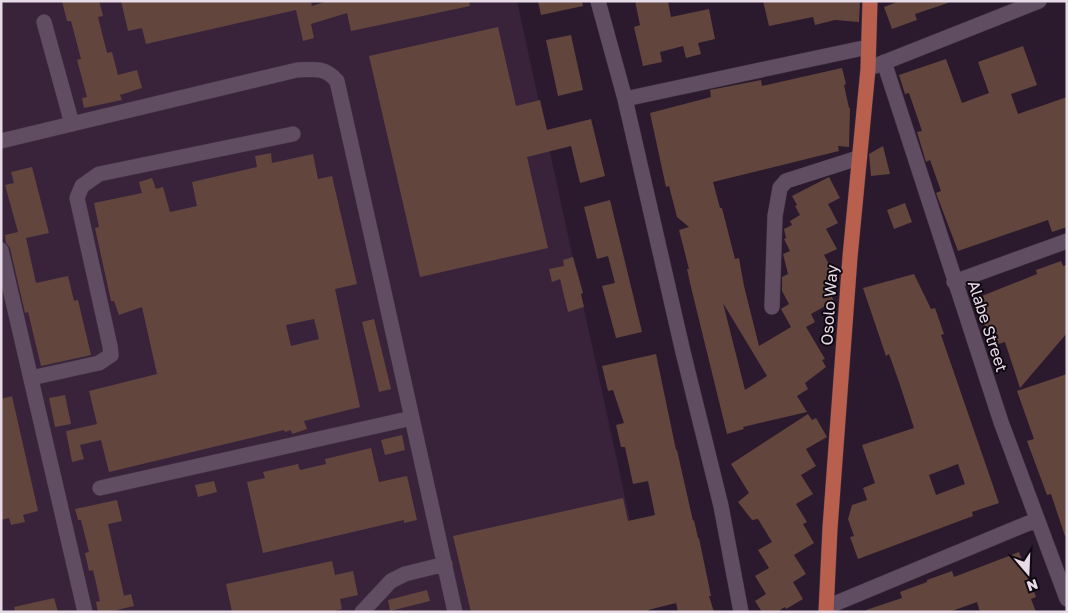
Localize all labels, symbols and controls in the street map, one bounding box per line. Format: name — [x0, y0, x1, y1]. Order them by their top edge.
street label: Osolo Way — [816, 264, 842, 346]
street label: Alabe Street — [964, 278, 1012, 374]
north arrow — [1003, 548, 1053, 598]
text: N — [1025, 576, 1040, 596]

